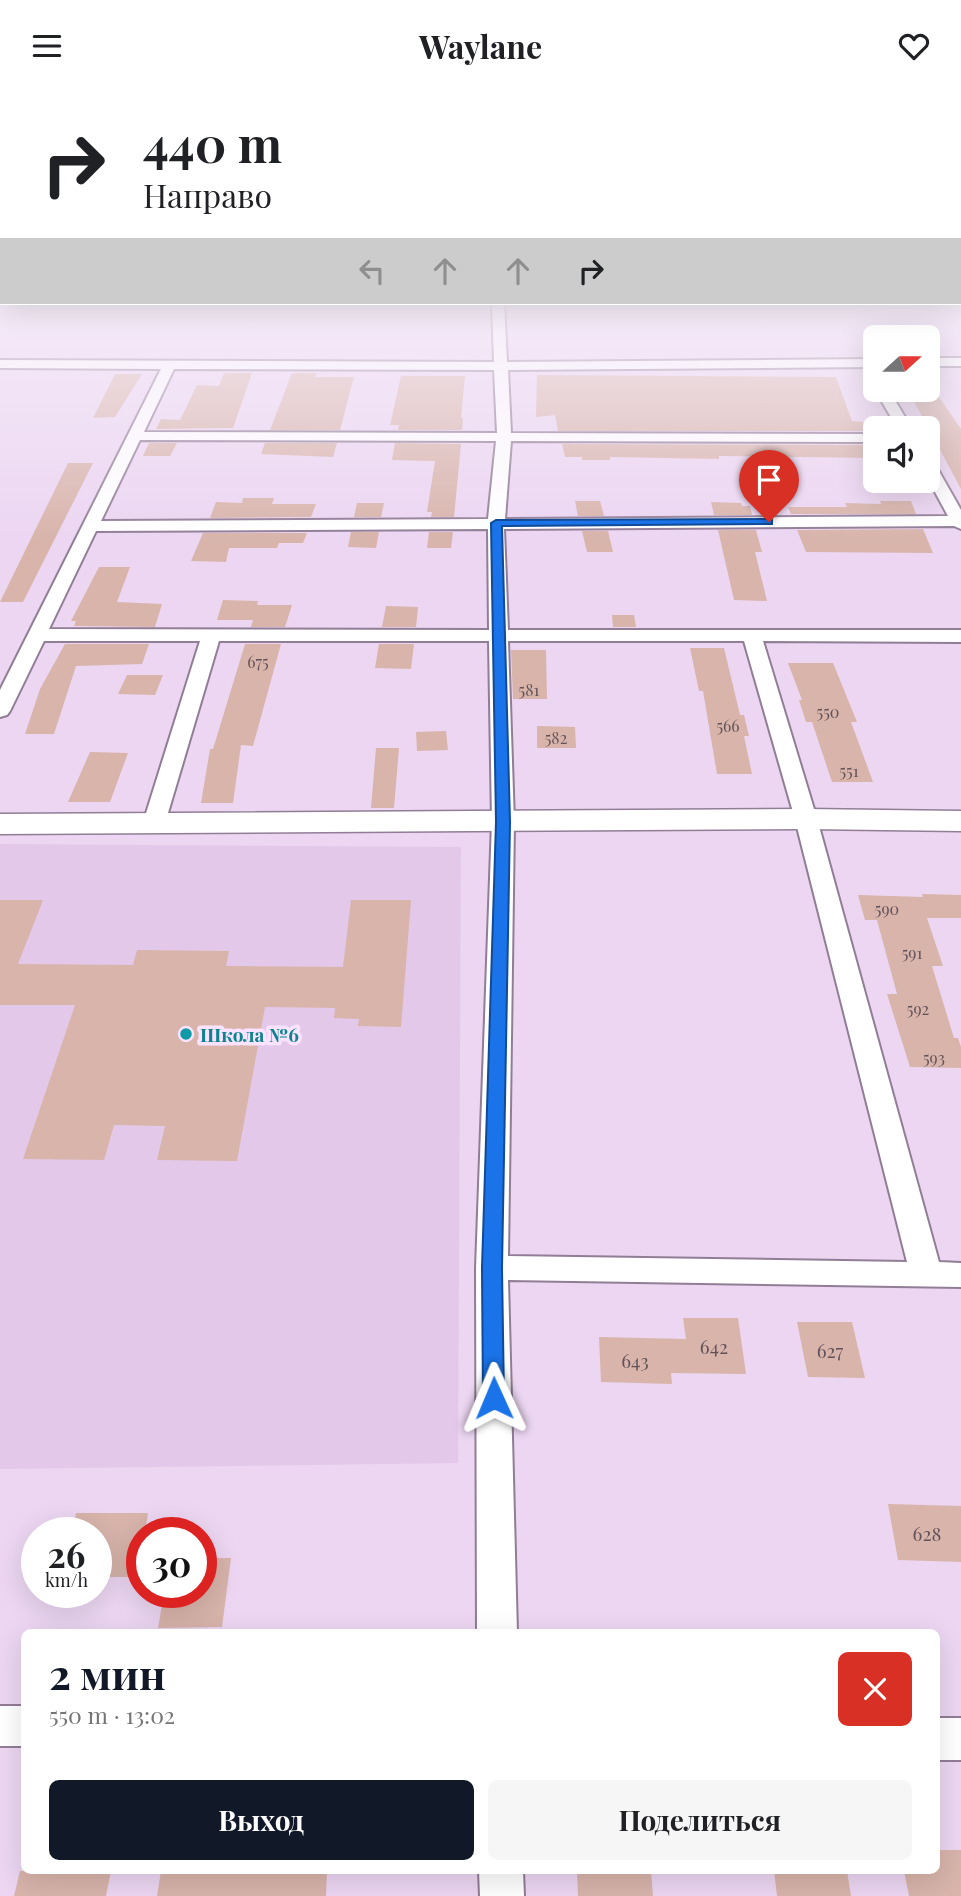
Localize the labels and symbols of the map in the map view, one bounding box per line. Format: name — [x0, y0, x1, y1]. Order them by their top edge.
north arrow — [863, 325, 940, 403]
pin — [739, 450, 799, 522]
house number: 675 — [247, 651, 269, 672]
house number: 581 — [519, 679, 540, 700]
house number: 550 — [817, 701, 839, 722]
house number: 566 — [716, 715, 740, 736]
house number: 582 — [545, 727, 567, 748]
house number: 551 — [839, 760, 859, 781]
house number: 590 — [875, 898, 899, 919]
house number: 591 — [902, 942, 922, 963]
house number: 592 — [907, 998, 929, 1019]
place label: Школа №6 — [200, 1021, 299, 1047]
marker: Школа №6 — [178, 1026, 194, 1042]
house number: 593 — [923, 1047, 945, 1068]
house number: 642 — [700, 1333, 728, 1359]
house number: 627 — [817, 1337, 844, 1363]
house number: 643 — [621, 1347, 649, 1373]
position arrow — [457, 1361, 531, 1435]
speed limit sign: 30 — [126, 1517, 217, 1608]
house number: 628 — [913, 1520, 941, 1546]

